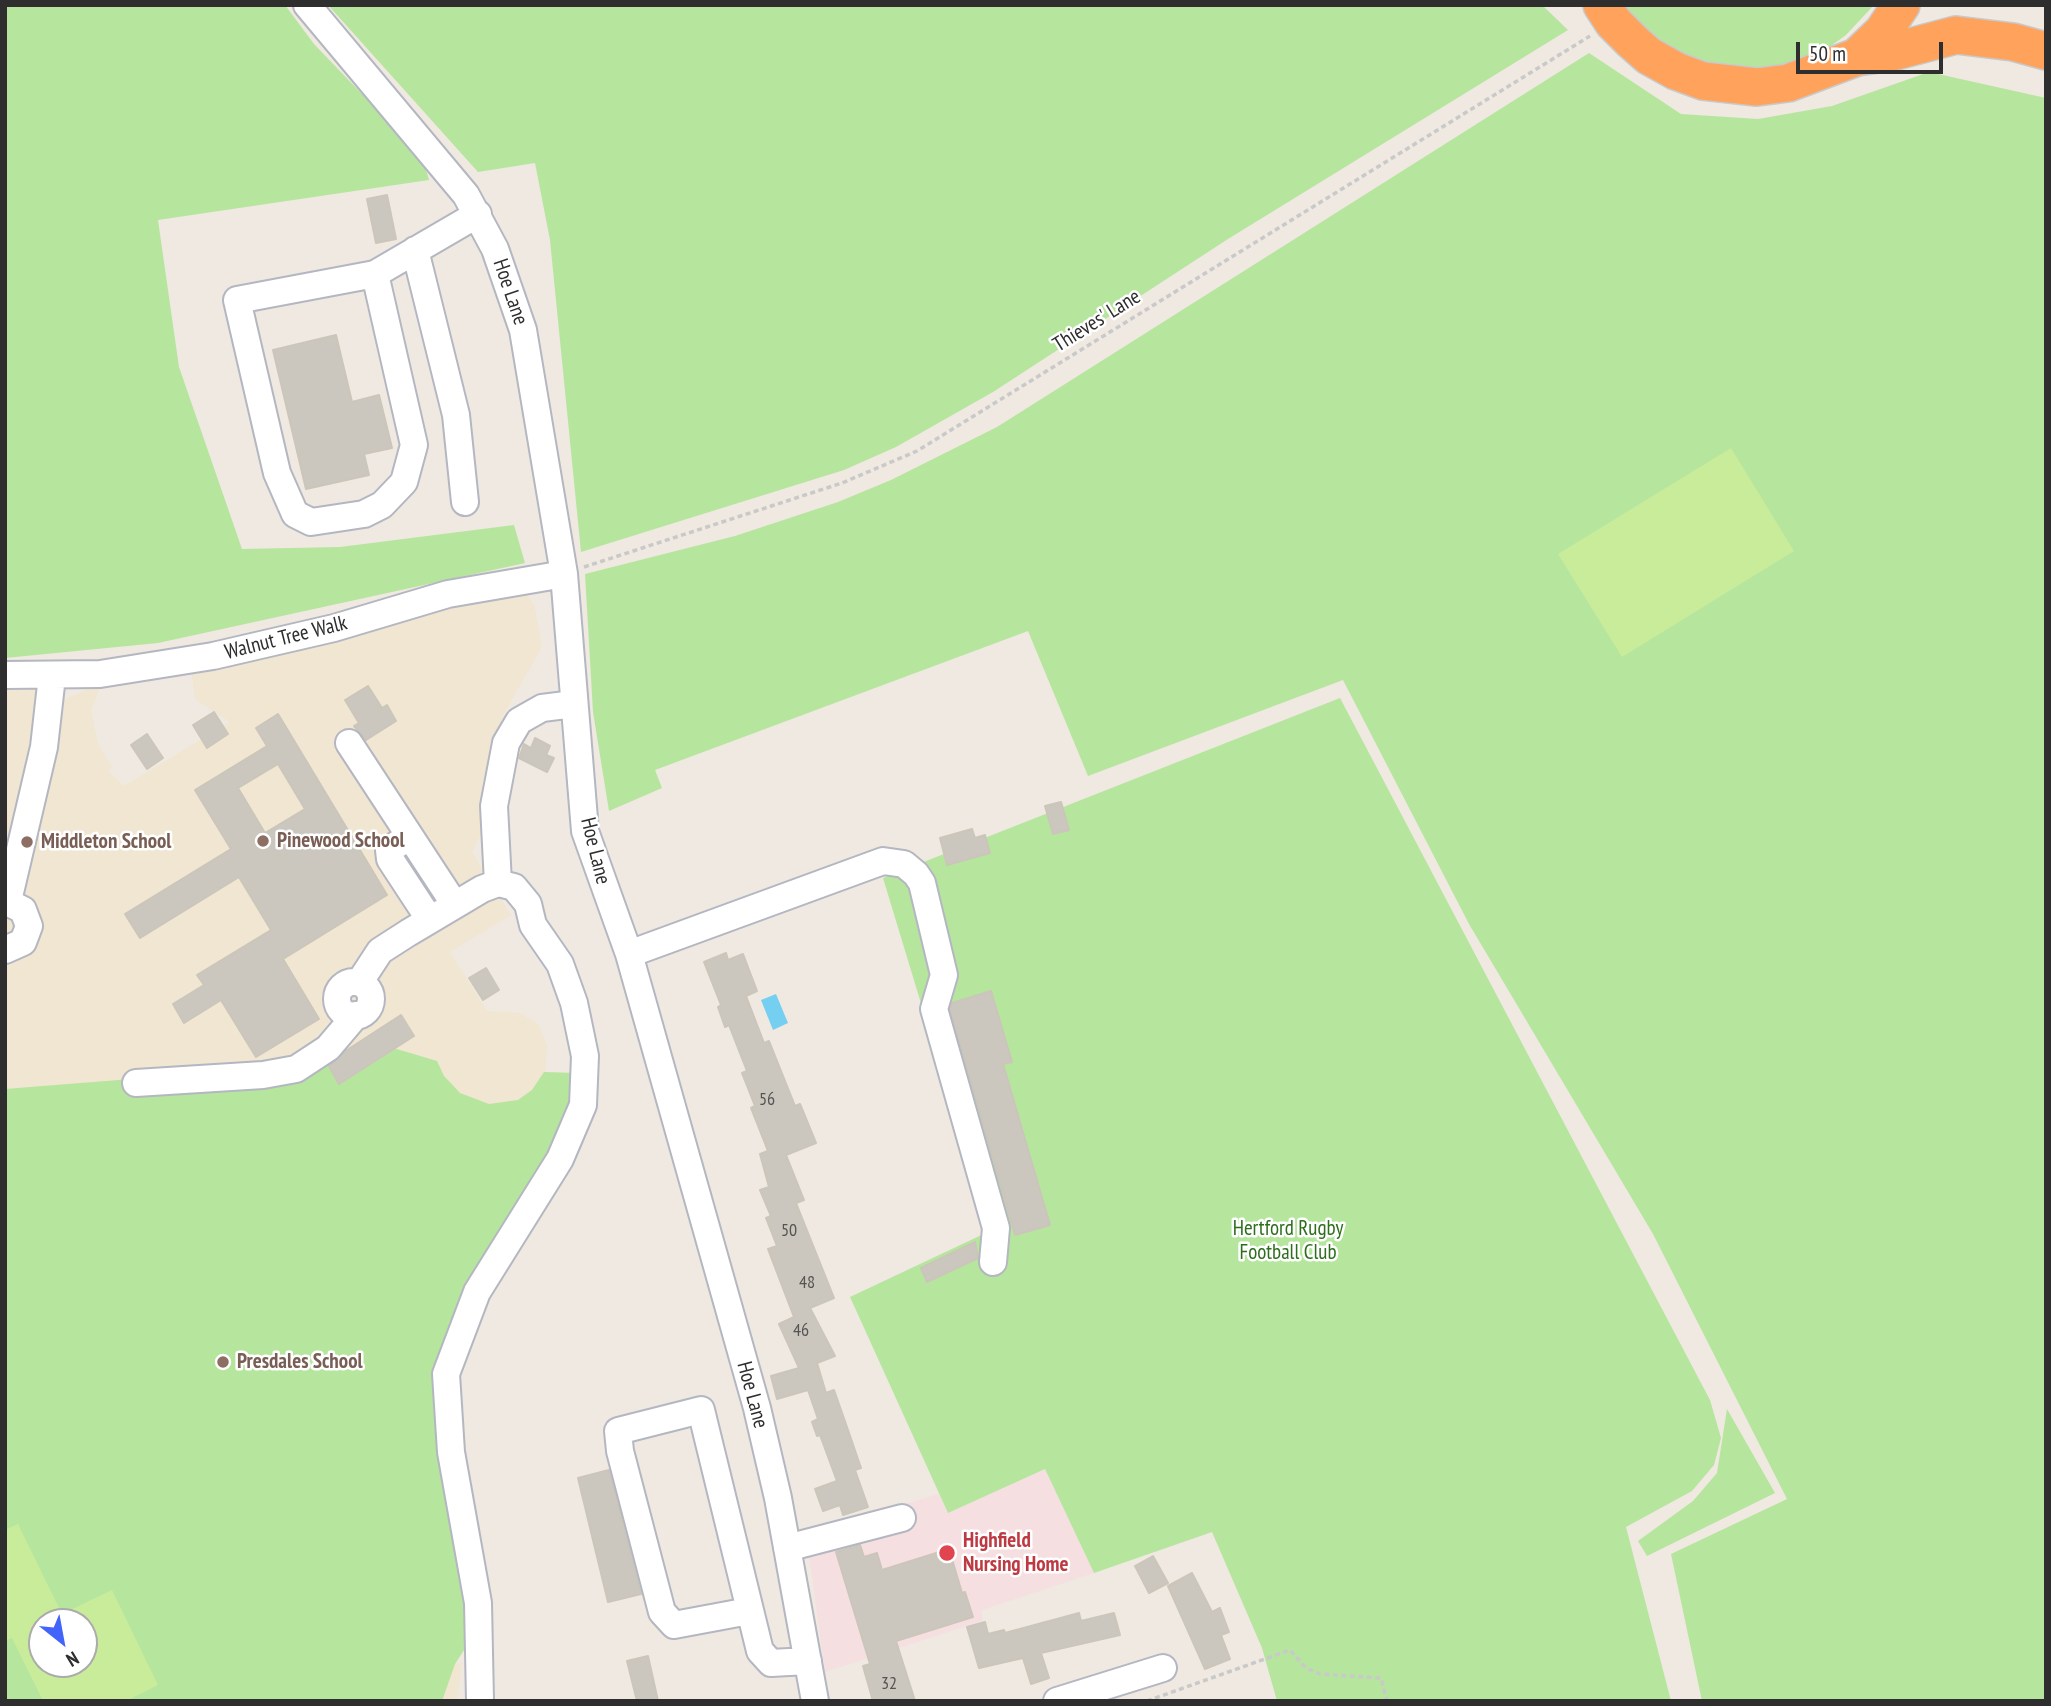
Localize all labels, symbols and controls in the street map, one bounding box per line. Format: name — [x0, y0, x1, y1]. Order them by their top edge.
scale bar — [1799, 28, 1946, 72]
text: 50 m — [1809, 40, 1846, 67]
street label: Hoe Lane — [487, 256, 533, 328]
street label: Thieves' Lane — [1049, 284, 1145, 358]
street label: Walnut Tree Walk — [222, 611, 350, 665]
street label: Hoe Lane — [575, 815, 615, 887]
place label: Pinewood School — [277, 828, 405, 854]
place label: Middleton School — [41, 829, 171, 855]
marker: Pinewood School — [255, 833, 271, 849]
marker: Middleton School — [19, 834, 35, 850]
house number: 56 — [759, 1089, 775, 1111]
park label: Hertford Rugby Football Club — [1233, 1216, 1343, 1266]
house number: 50 — [781, 1220, 797, 1242]
house number: 48 — [799, 1272, 815, 1294]
house number: 46 — [793, 1320, 809, 1342]
place label: Presdales School — [237, 1349, 363, 1375]
marker: Presdales School — [215, 1354, 231, 1370]
street label: Hoe Lane — [731, 1359, 773, 1431]
place label: Highfield Nursing Home — [963, 1528, 1068, 1578]
marker: Highfield Nursing Home — [937, 1543, 957, 1563]
north arrow — [28, 1608, 98, 1678]
text: N — [62, 1646, 83, 1672]
house number: 32 — [881, 1673, 897, 1695]

